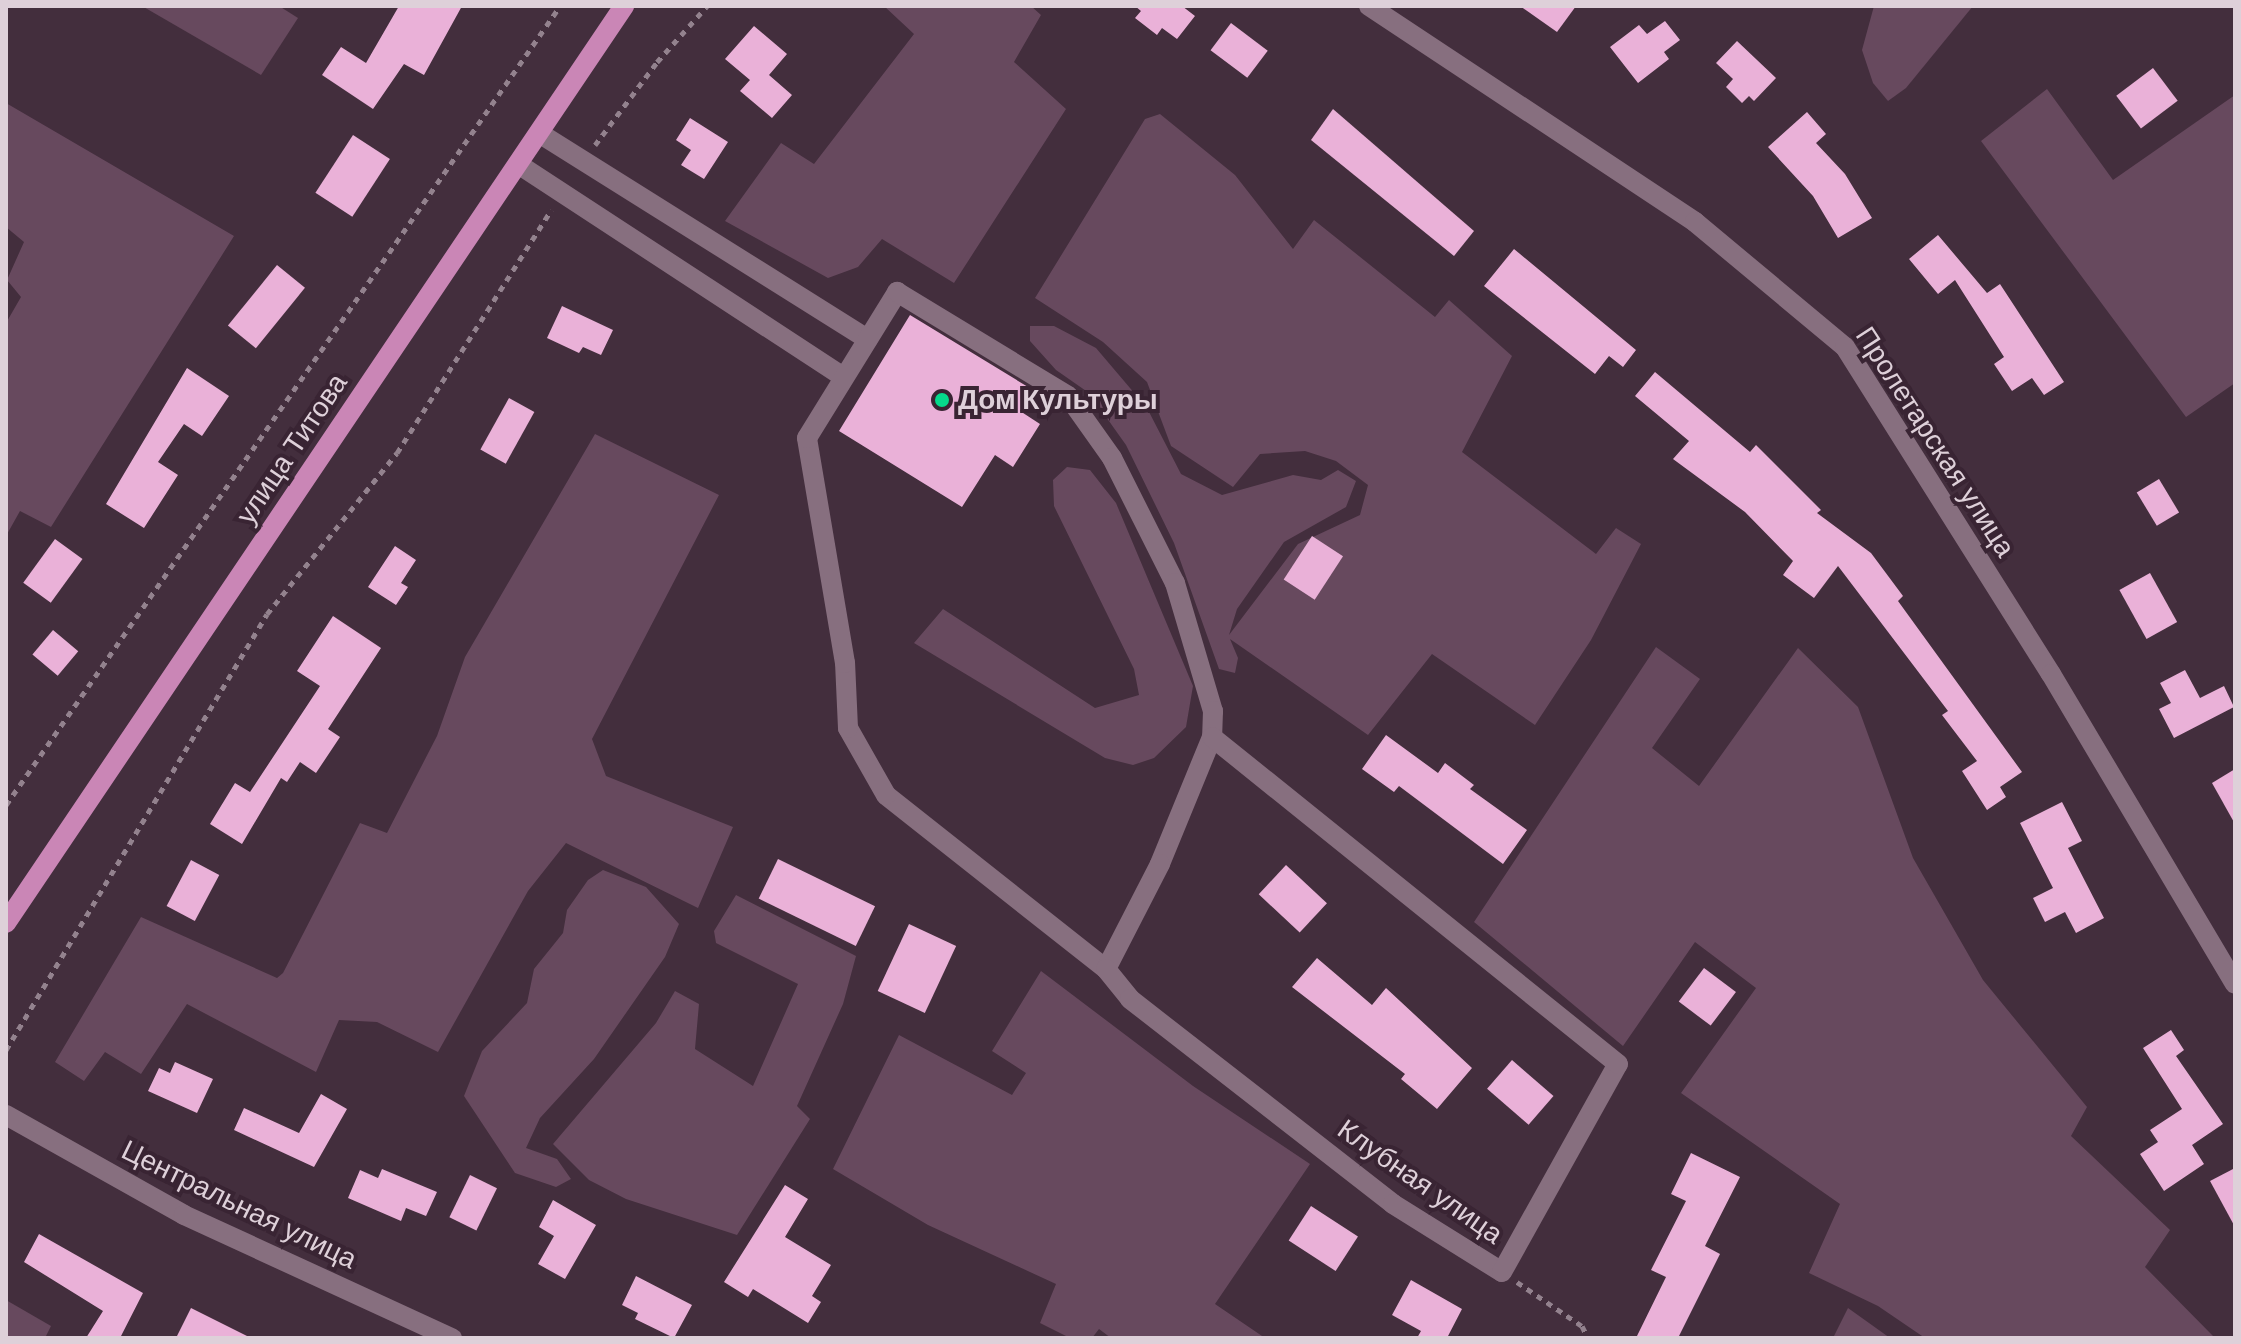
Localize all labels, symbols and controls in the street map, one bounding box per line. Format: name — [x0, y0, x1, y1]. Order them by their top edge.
street label: Пролетарская улица — [1848, 321, 2022, 563]
street label: улица Титова — [229, 367, 355, 531]
place label: Дом Культуры — [958, 383, 1158, 417]
marker: Дом Культуры — [933, 391, 951, 409]
street label: Клубная улица — [1331, 1113, 1509, 1251]
street label: Центральная улица — [116, 1134, 362, 1276]

